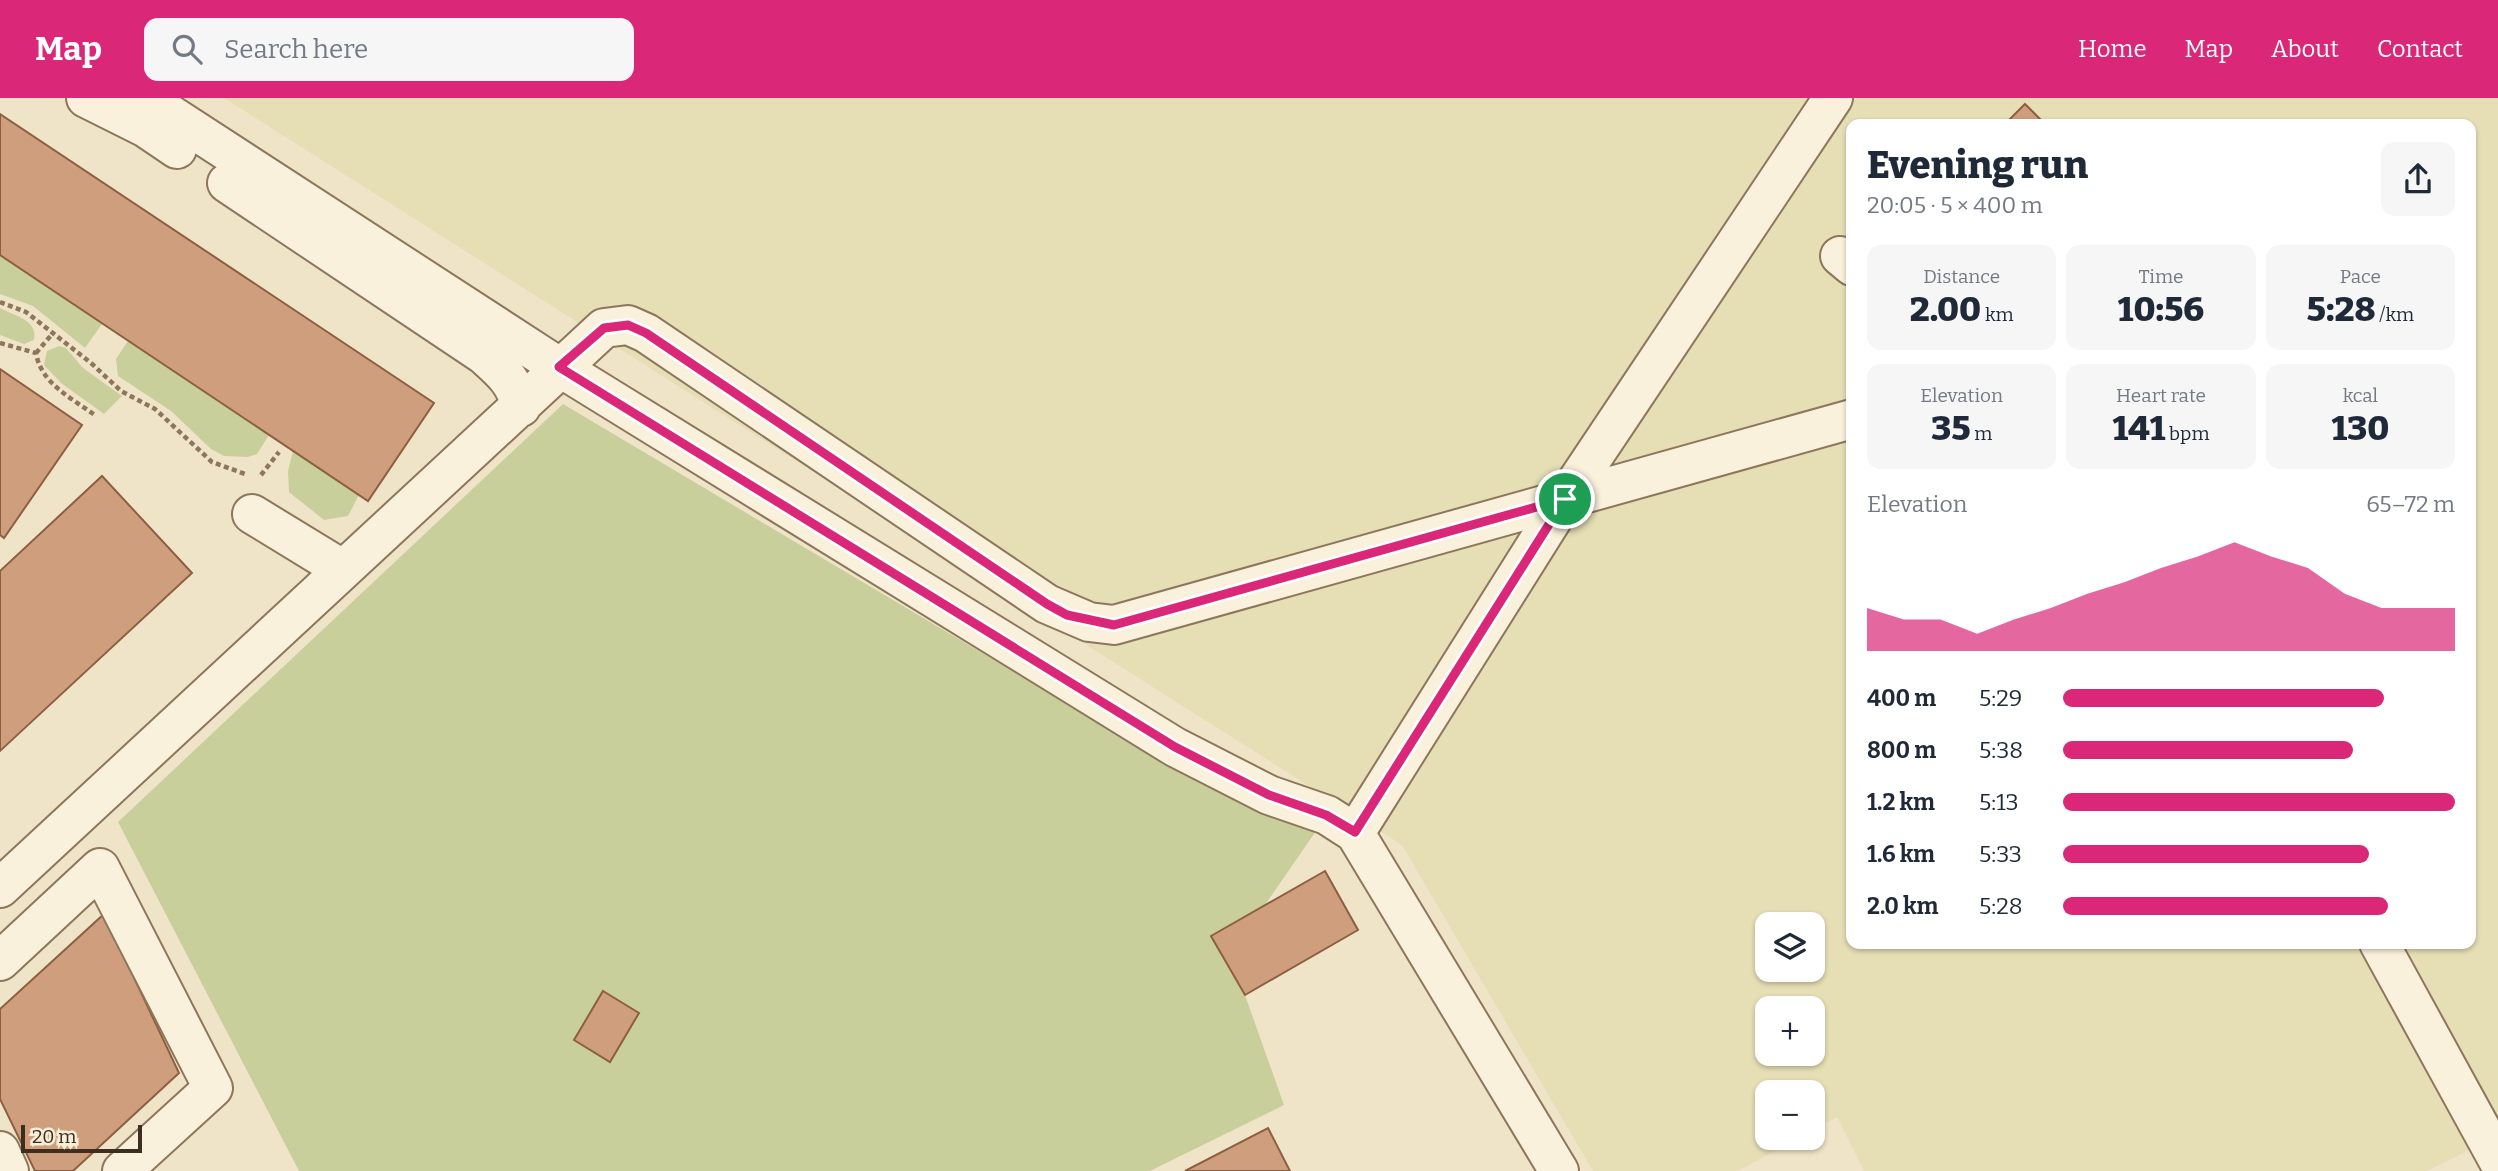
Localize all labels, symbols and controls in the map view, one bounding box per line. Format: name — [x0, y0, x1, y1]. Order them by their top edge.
search box — [144, 18, 634, 81]
text: Map — [35, 29, 102, 69]
icon: search — [168, 30, 206, 68]
text: Search here — [224, 34, 368, 65]
text: Home — [2078, 35, 2147, 63]
text: Map — [2185, 35, 2233, 63]
text: About — [2271, 35, 2339, 63]
text: Contact — [2377, 35, 2463, 63]
text: Evening run — [1867, 142, 2088, 188]
button: share — [2381, 142, 2455, 216]
text: 20:05 · 5 × 400 m — [1867, 191, 2043, 219]
text: Distance — [1923, 265, 2000, 288]
text: Time — [2139, 265, 2183, 288]
text: Pace — [2340, 265, 2381, 288]
text: 2.00 — [1910, 288, 1981, 330]
text: 10:56 — [2118, 288, 2204, 330]
text: 5:28 — [2307, 288, 2375, 330]
text: km — [1981, 303, 2014, 326]
text: /km — [2375, 303, 2414, 326]
text: Elevation — [1920, 384, 2003, 407]
text: Heart rate — [2116, 384, 2206, 407]
text: kcal — [2343, 384, 2378, 407]
text: 35 — [1931, 407, 1971, 449]
text: 141 — [2112, 407, 2165, 449]
text: 130 — [2331, 407, 2389, 449]
text: m — [1971, 422, 1992, 445]
text: bpm — [2165, 422, 2210, 445]
pin — [1535, 469, 1595, 529]
icon: arrive — [1546, 480, 1584, 518]
text: Elevation — [1867, 490, 1967, 518]
text: 65–72 m — [2366, 490, 2455, 518]
text: 400 m — [1867, 684, 1936, 712]
text: 5:29 — [1979, 684, 2022, 712]
text: 800 m — [1867, 736, 1936, 764]
text: 5:38 — [1979, 736, 2023, 764]
text: 1.2 km — [1867, 788, 1935, 816]
text: 5:13 — [1979, 788, 2019, 816]
text: 1.6 km — [1867, 840, 1935, 868]
text: 5:33 — [1979, 840, 2022, 868]
text: 2.0 km — [1867, 892, 1938, 920]
text: 5:28 — [1979, 892, 2022, 920]
map controls — [1755, 912, 1825, 1150]
button: layers — [1755, 912, 1825, 982]
button: + — [1755, 996, 1825, 1066]
button: − — [1755, 1080, 1825, 1150]
scale bar — [21, 1122, 142, 1154]
text: 20 m — [32, 1125, 76, 1148]

